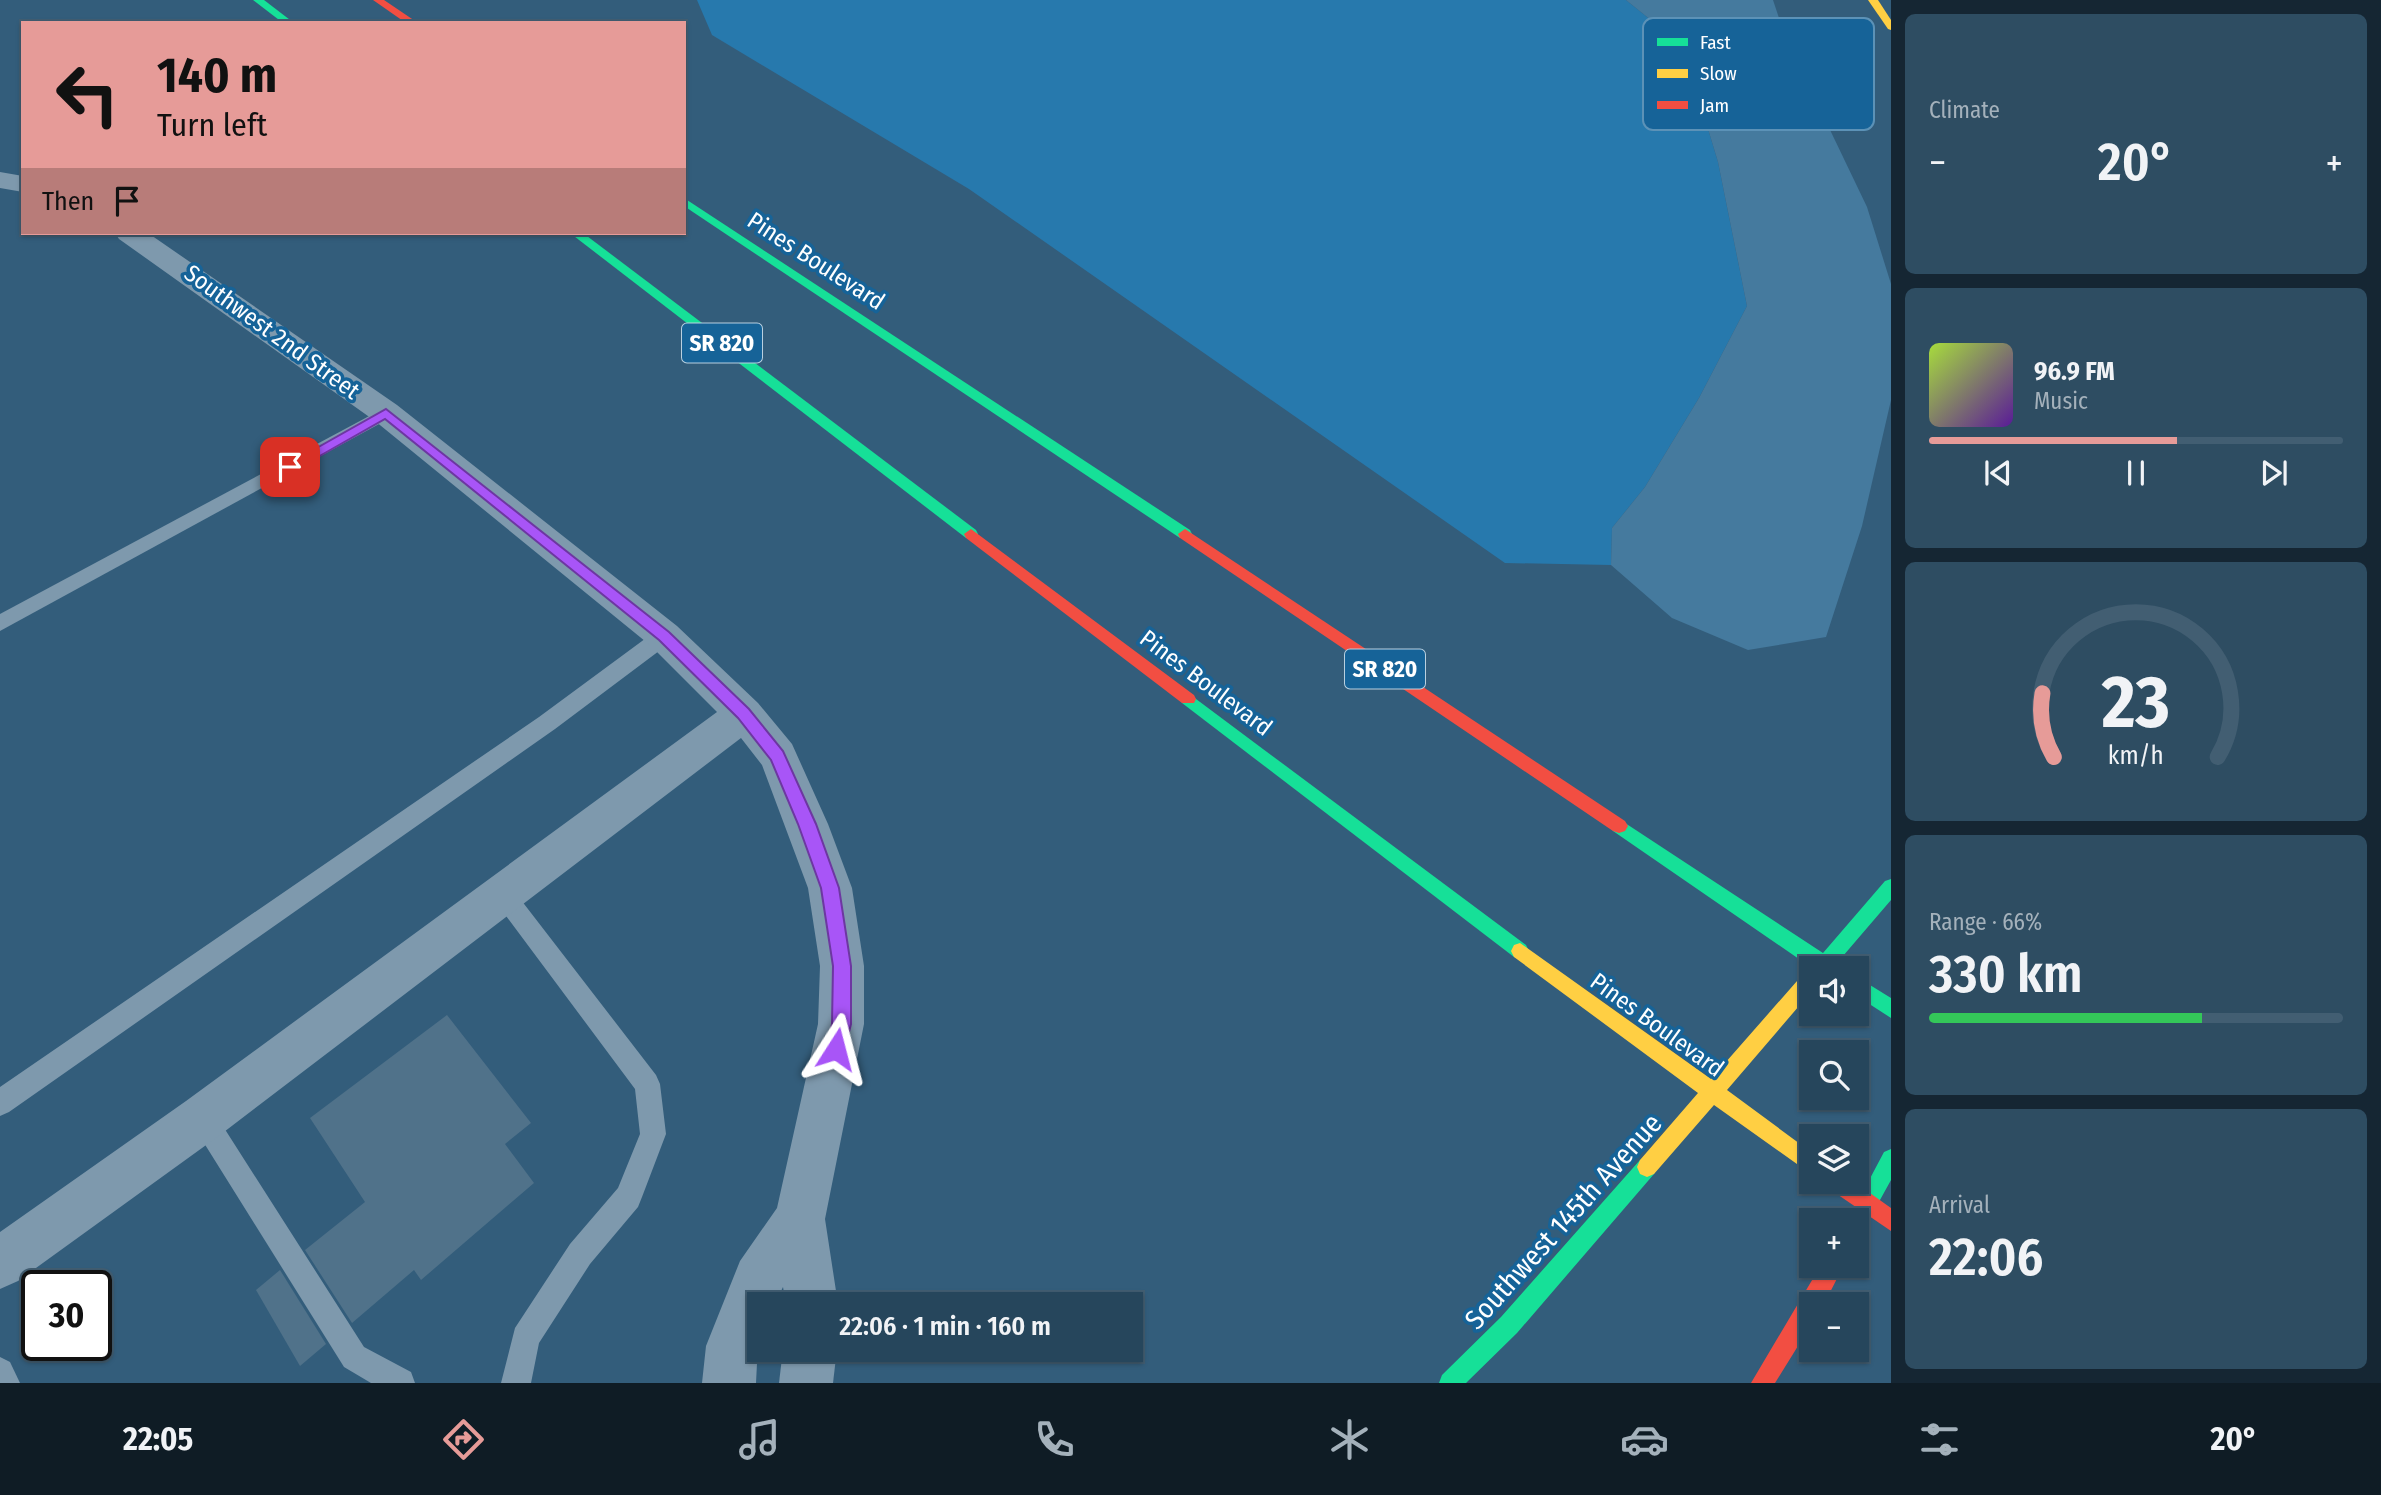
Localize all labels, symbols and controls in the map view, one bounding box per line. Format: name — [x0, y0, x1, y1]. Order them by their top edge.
legend — [1643, 18, 1874, 130]
text: Fast — [1700, 31, 1731, 54]
text: 140 m — [157, 46, 277, 105]
icon: left — [42, 49, 133, 140]
text: Slow — [1700, 62, 1737, 85]
text: Jam — [1700, 94, 1729, 117]
text: Climate — [1929, 96, 2000, 124]
text: Turn left — [157, 106, 267, 144]
text: 20° — [2098, 131, 2174, 194]
text: − — [1929, 140, 1946, 186]
text: + — [2326, 140, 2343, 186]
icon: arrive — [108, 182, 146, 220]
text: Then — [42, 186, 94, 217]
street label: Pines Boulevard — [742, 206, 890, 316]
street label: Southwest 2nd Street — [179, 259, 365, 405]
road number: SR 820 — [682, 324, 762, 362]
text: 96.9 FM — [2034, 356, 2115, 387]
text: Music — [2034, 387, 2088, 415]
pin — [260, 437, 320, 497]
icon: arrive — [271, 448, 309, 486]
icon: previous — [1979, 454, 2017, 492]
icon: pause — [2117, 454, 2155, 492]
icon: next — [2255, 454, 2293, 492]
street label: Pines Boulevard — [1135, 624, 1277, 742]
road number: SR 820 — [1345, 650, 1425, 688]
text: 23 — [2101, 660, 2170, 747]
text: km/h — [2108, 741, 2164, 771]
text: Range · 66% — [1929, 908, 2042, 936]
text: 330 km — [1929, 943, 2083, 1006]
map controls — [1799, 956, 1869, 1362]
button: sound — [1799, 956, 1869, 1026]
street label: Pines Boulevard — [1585, 967, 1729, 1083]
position arrow — [799, 1012, 873, 1086]
button: search — [1799, 1040, 1869, 1110]
street label: Southwest 145th Avenue — [1458, 1107, 1669, 1336]
button: layers — [1799, 1124, 1869, 1194]
text: Arrival — [1929, 1191, 1990, 1219]
button: + — [1799, 1208, 1869, 1278]
text: 22:06 — [1929, 1226, 2043, 1289]
speed limit sign: 30 — [21, 1270, 112, 1361]
button: − — [1799, 1292, 1869, 1362]
text: 22:06 · 1 min · 160 m — [839, 1311, 1051, 1342]
icon: directions — [439, 1415, 488, 1464]
icon: music — [735, 1415, 784, 1464]
icon: phone — [1030, 1415, 1079, 1464]
icon: climate — [1325, 1415, 1374, 1464]
icon: car — [1620, 1415, 1669, 1464]
icon: filters — [1915, 1415, 1964, 1464]
text: 22:05 — [123, 1420, 193, 1458]
text: 20° — [2211, 1420, 2258, 1458]

